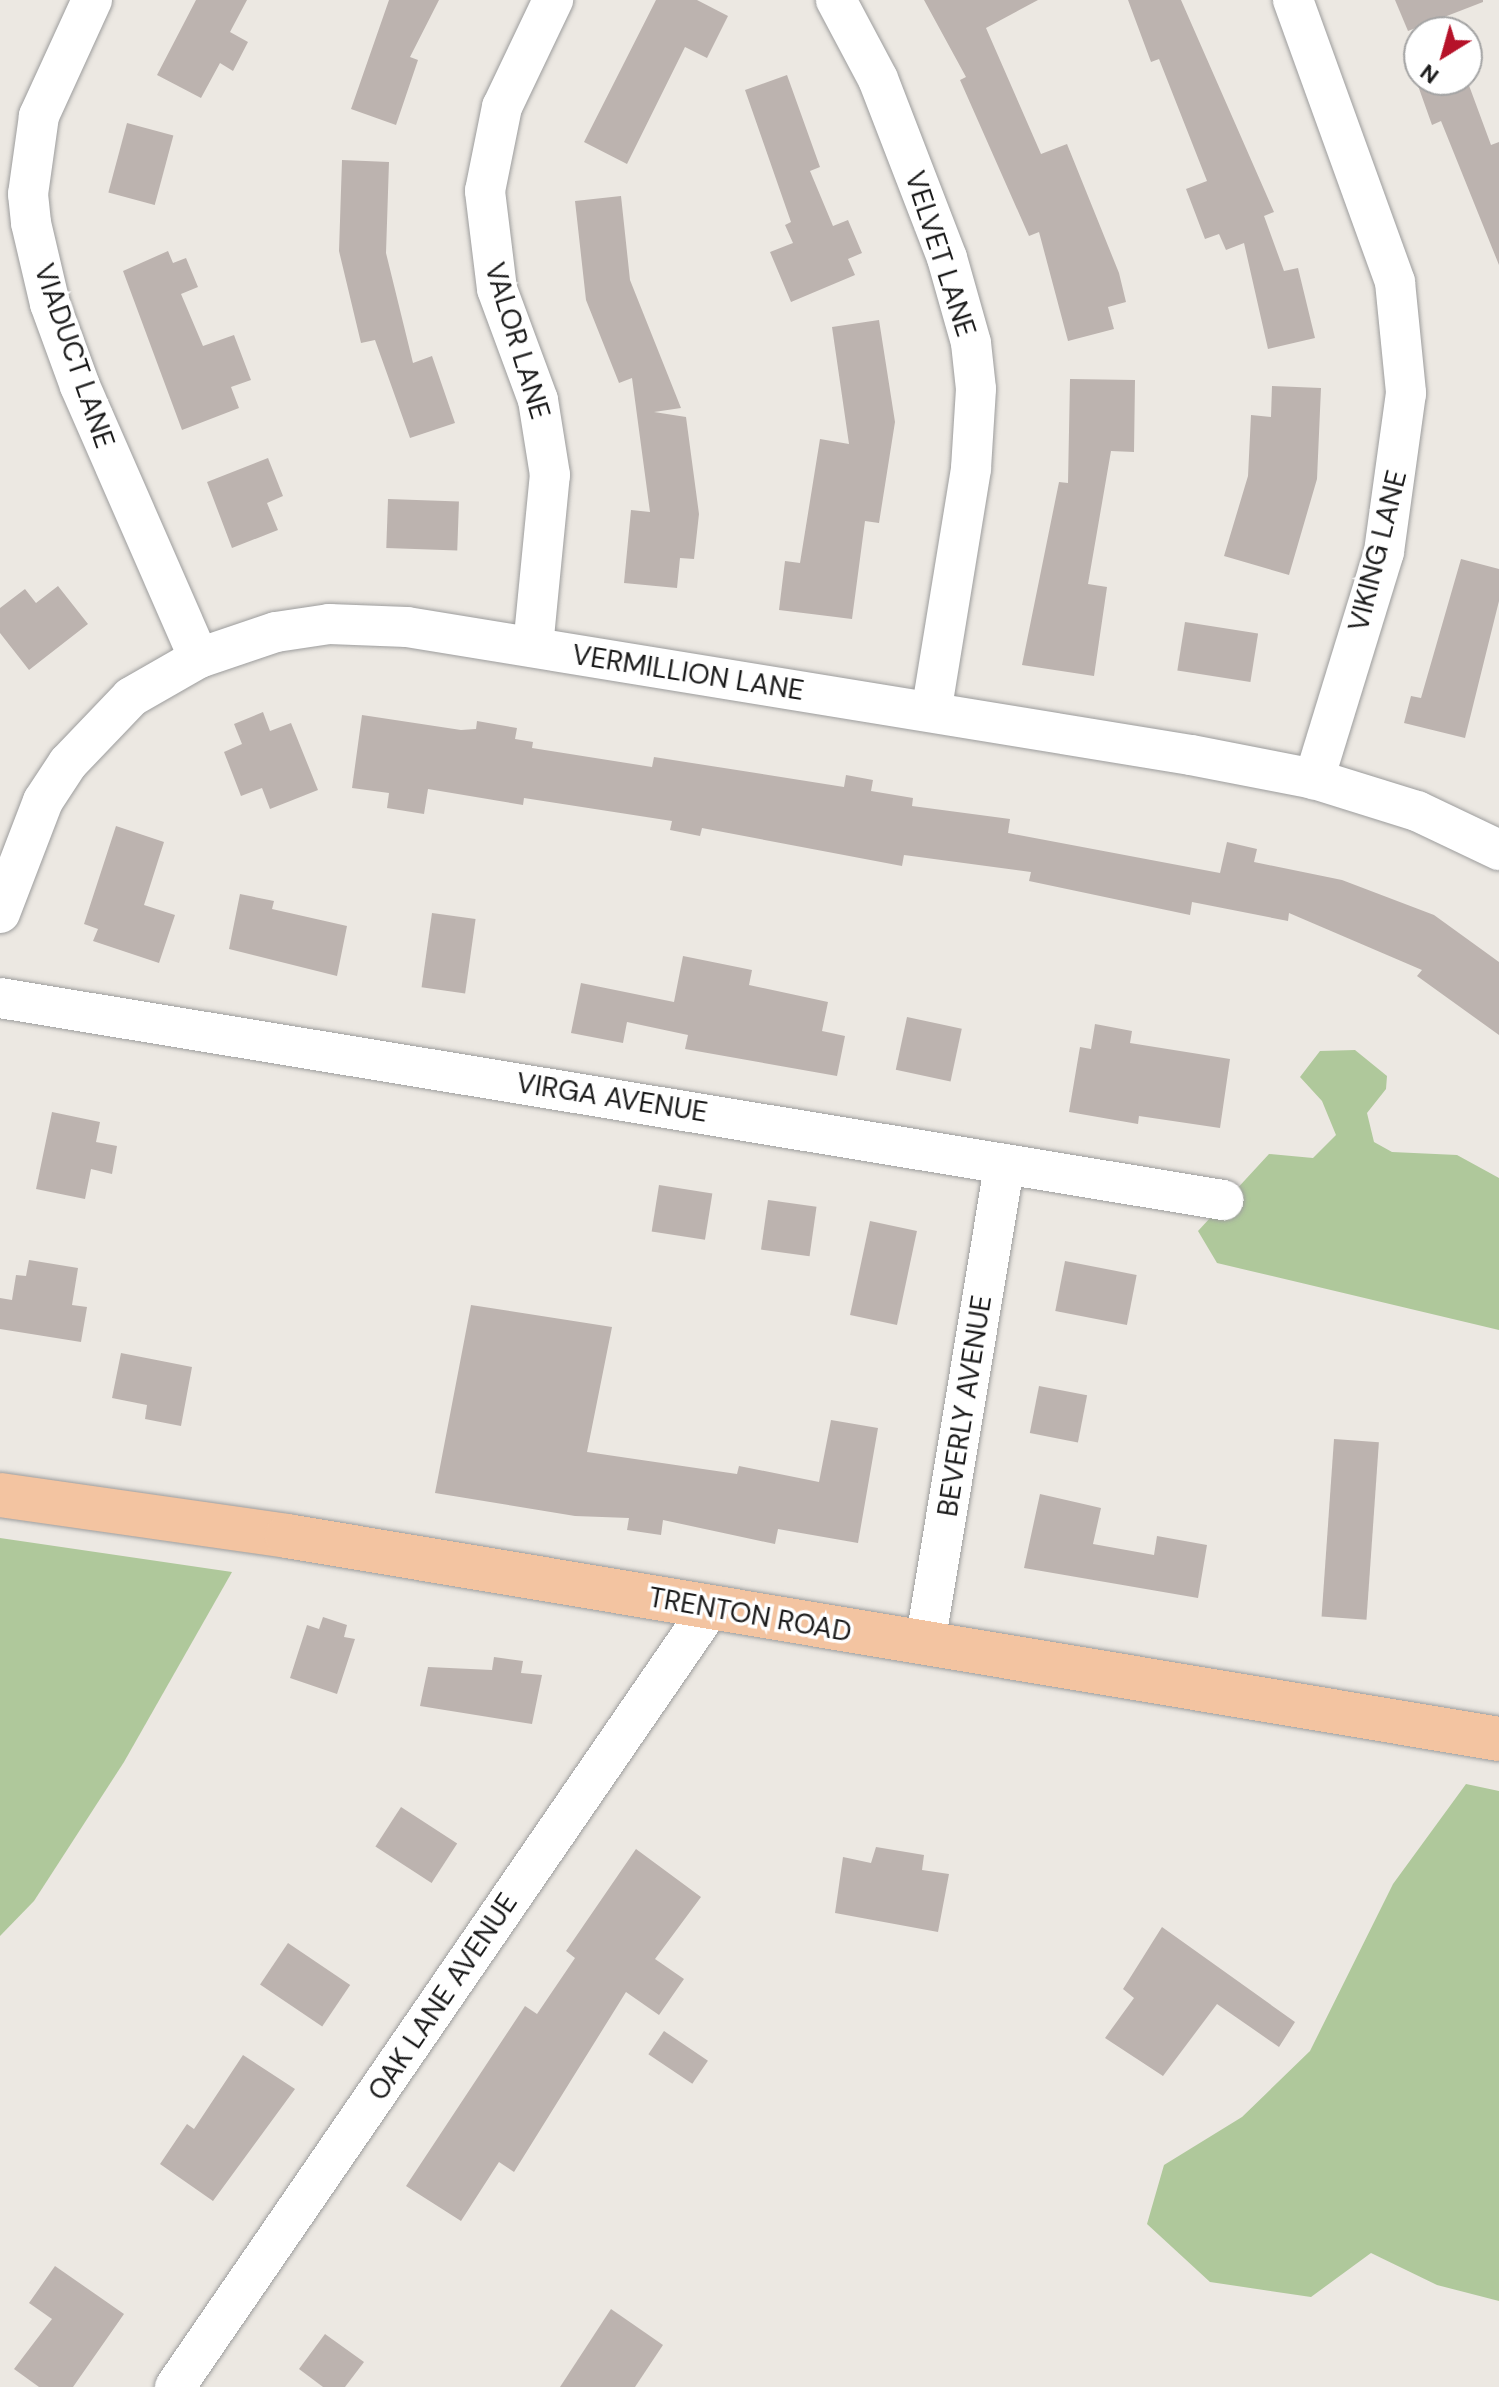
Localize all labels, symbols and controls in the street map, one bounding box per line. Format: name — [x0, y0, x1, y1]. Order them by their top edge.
north arrow — [1403, 16, 1483, 96]
text: N — [1414, 58, 1445, 90]
street label: VELVET LANE — [897, 167, 983, 341]
street label: VIADUCT LANE — [27, 259, 121, 453]
street label: VALOR LANE — [477, 259, 557, 423]
street label: VIKING LANE — [1342, 467, 1414, 635]
street label: VERMILLION LANE — [570, 638, 806, 708]
street label: VIRGA AVENUE — [514, 1066, 710, 1130]
street label: BEVERLY AVENUE — [931, 1293, 999, 1519]
street label: TRENTON ROAD — [646, 1581, 854, 1649]
street label: OAK LANE AVENUE — [361, 1887, 525, 2107]

